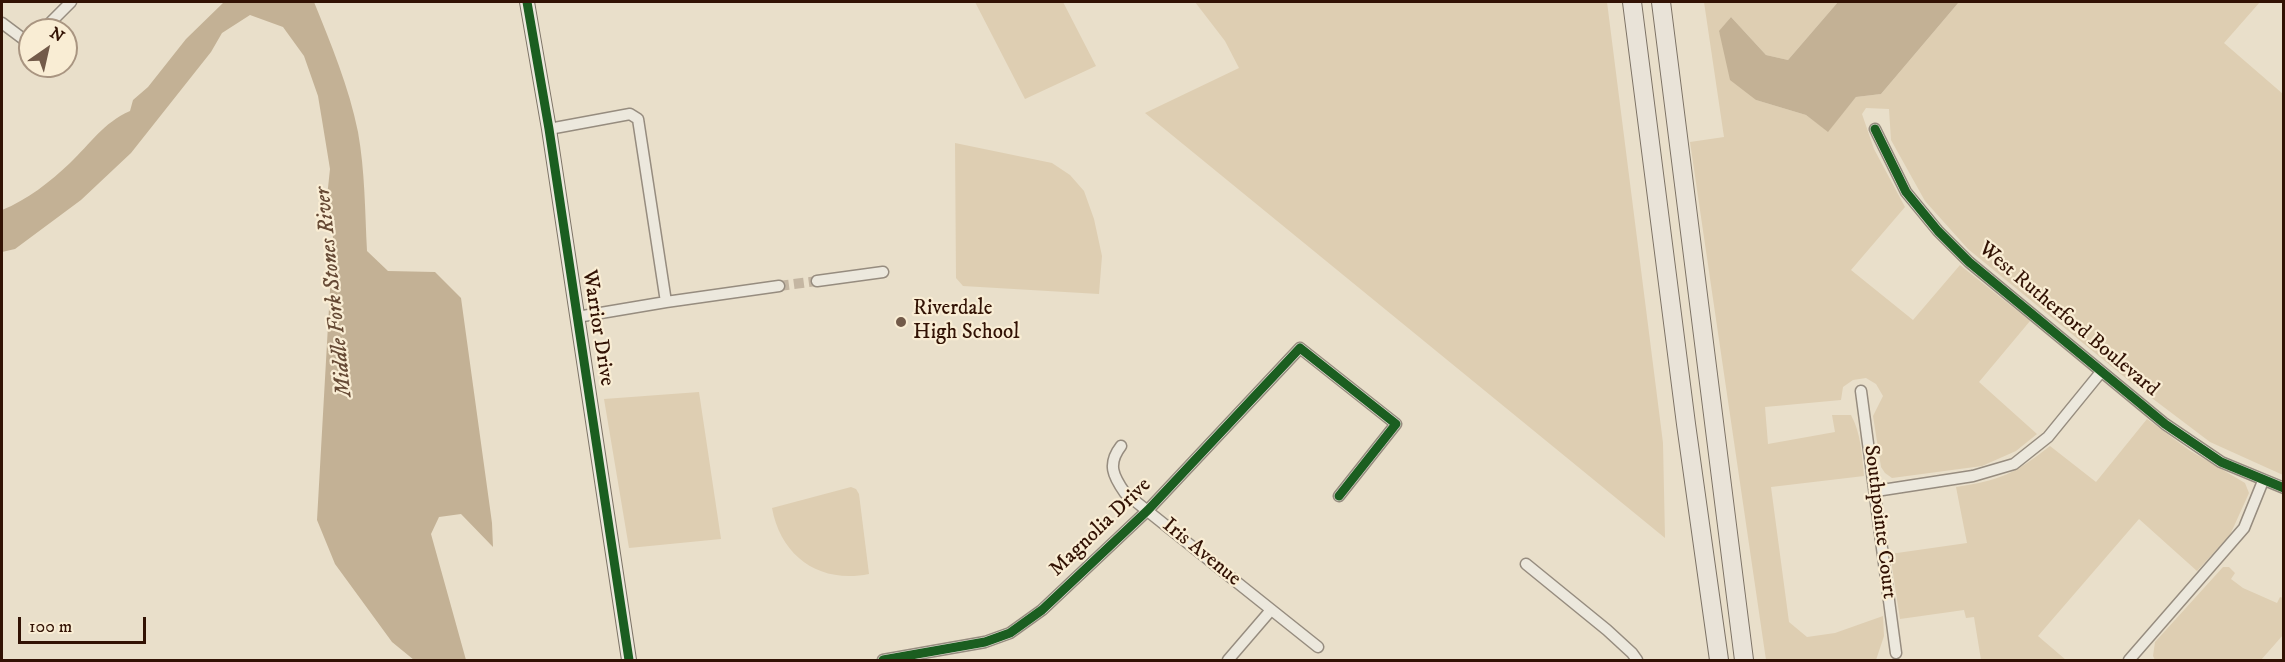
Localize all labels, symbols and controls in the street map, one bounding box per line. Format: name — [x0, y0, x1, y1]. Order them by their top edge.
north arrow — [18, 18, 78, 78]
text: N — [46, 23, 68, 47]
water label: Middle Fork Stones River — [311, 186, 359, 398]
street label: West Rutherford Boulevard — [1973, 237, 2163, 403]
street label: Warrior Drive — [575, 268, 619, 388]
place label: Riverdale High School — [913, 297, 1019, 347]
marker: Riverdale High School — [894, 315, 908, 329]
street label: Southpointe Court — [1857, 444, 1901, 600]
street label: Magnolia Drive — [1045, 473, 1157, 583]
street label: Iris Avenue — [1157, 514, 1245, 592]
scale bar — [21, 605, 148, 643]
text: 100 m — [29, 616, 72, 638]

